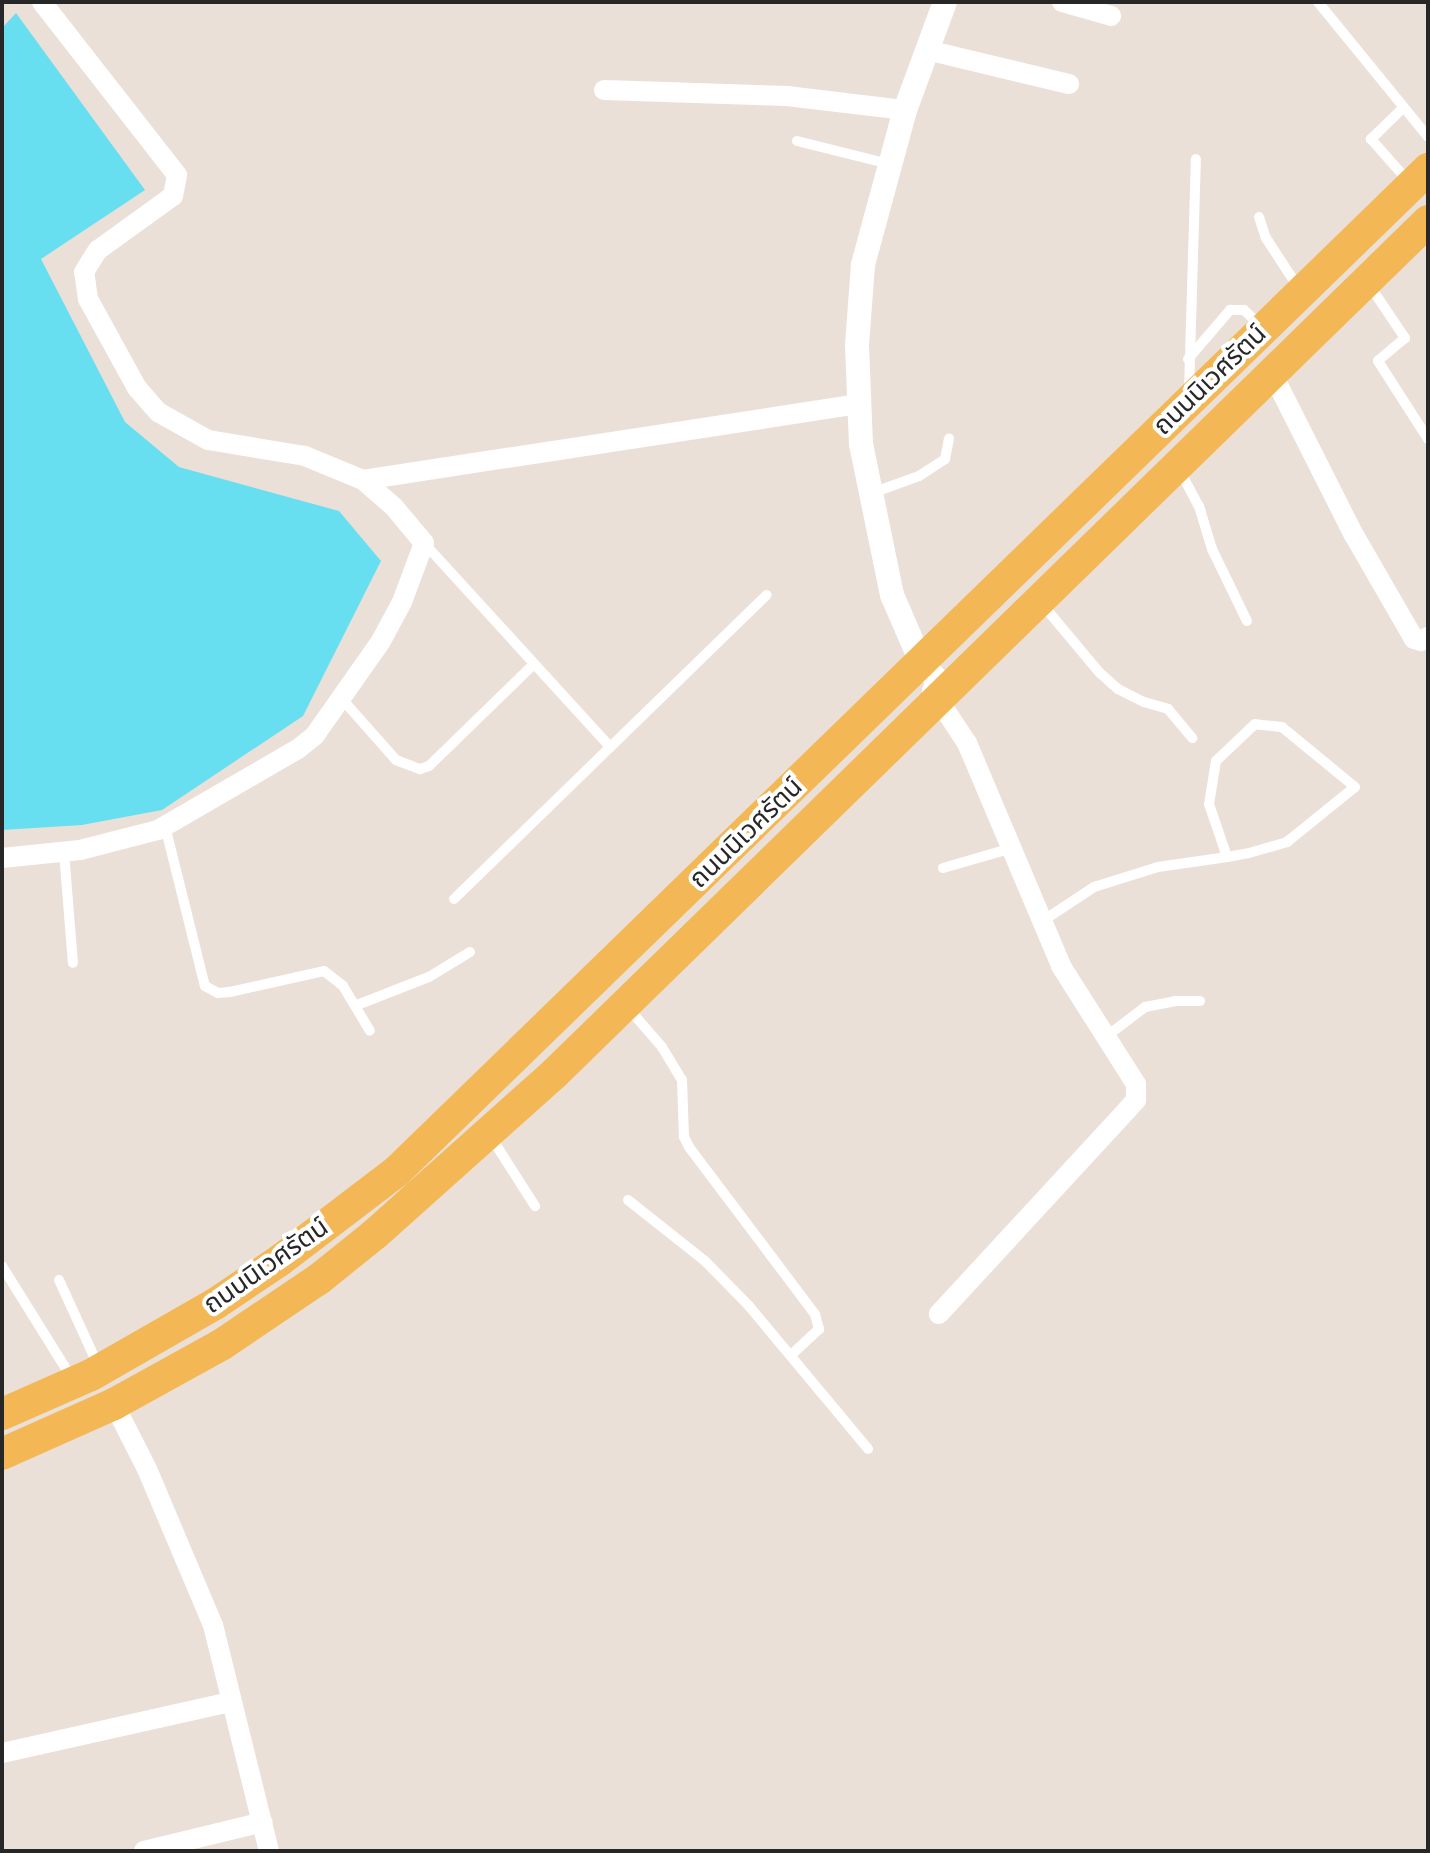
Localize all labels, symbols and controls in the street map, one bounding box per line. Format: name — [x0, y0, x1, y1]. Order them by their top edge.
street label: ถนนนิเวศรัตน์ — [1147, 318, 1273, 442]
street label: ถนนนิเวศรัตน์ — [683, 771, 809, 895]
street label: ถนนนิเวศรัตน์ — [198, 1212, 334, 1320]

